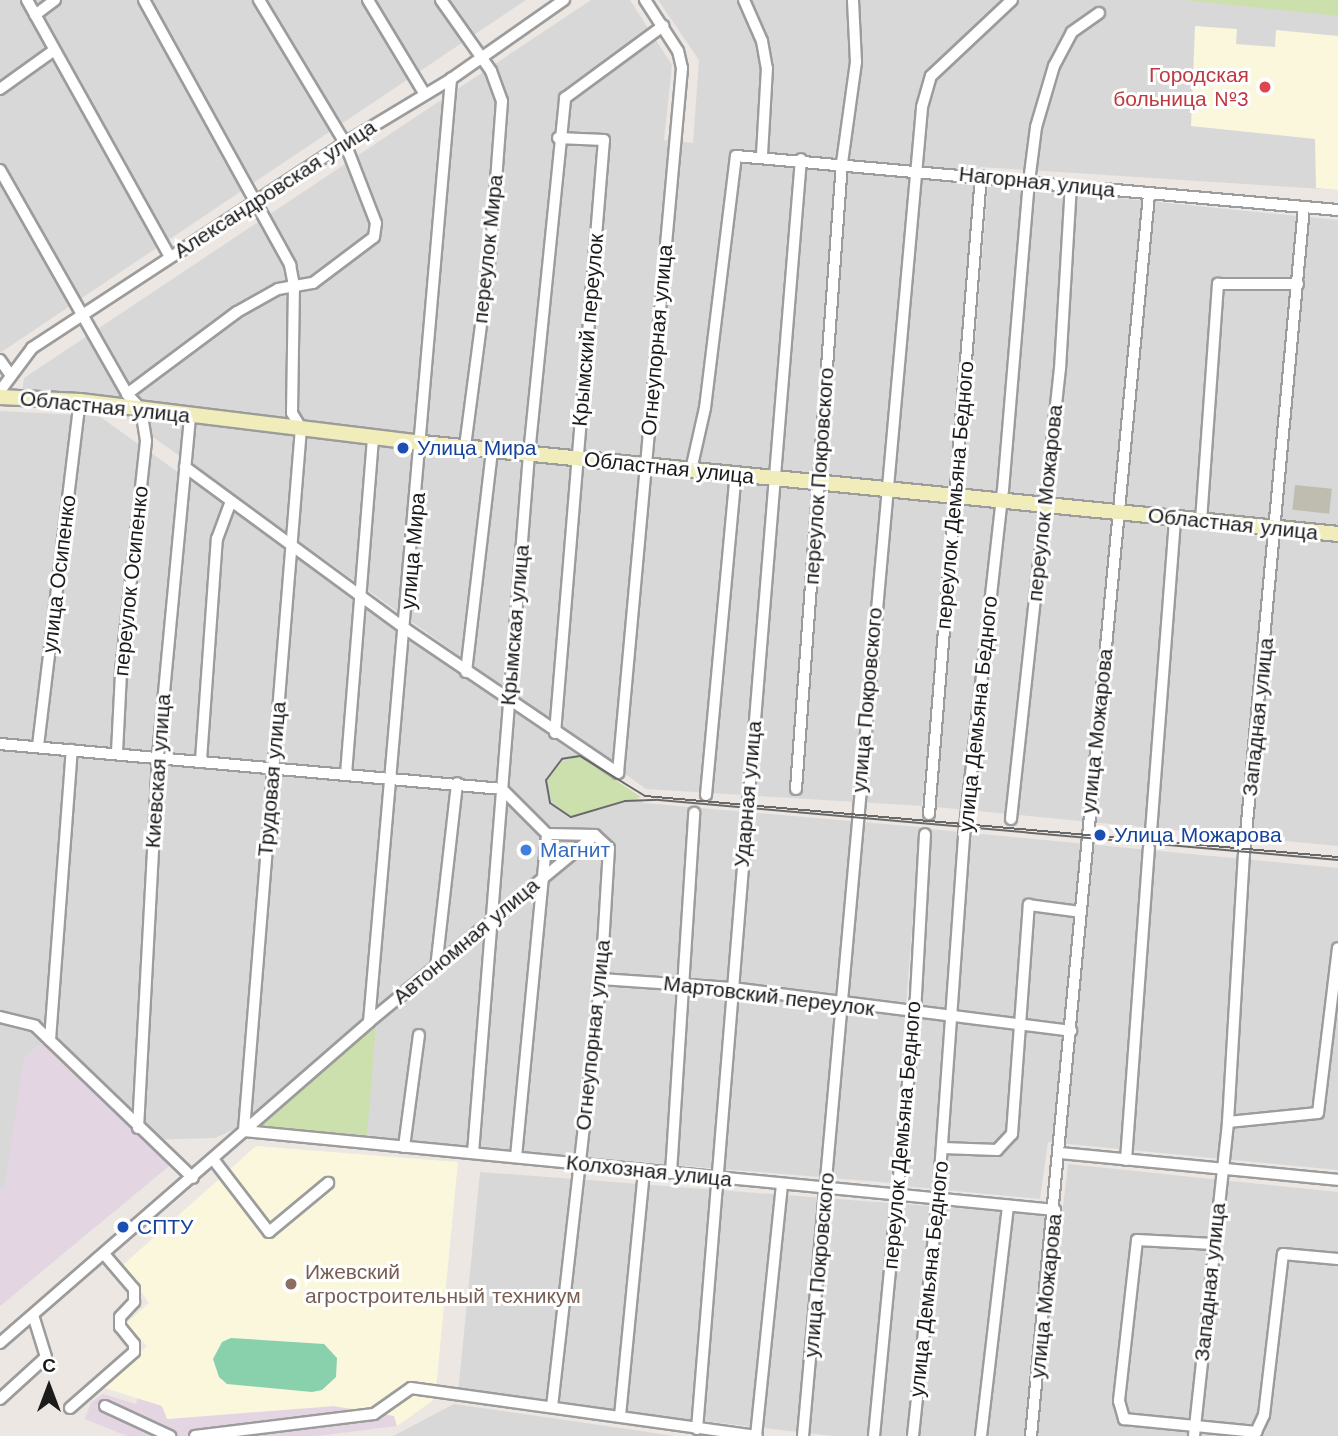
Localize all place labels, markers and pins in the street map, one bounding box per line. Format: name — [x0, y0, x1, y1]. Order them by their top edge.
place label: Городская больница №3 — [1113, 62, 1249, 112]
marker: Городская больница №3 — [1255, 77, 1275, 97]
place label: Улица Мира — [417, 435, 536, 461]
marker: Улица Мира — [395, 440, 411, 456]
place label: Улица Можарова — [1114, 822, 1282, 848]
marker: Улица Можарова — [1092, 827, 1108, 843]
place label: Магнит — [540, 837, 610, 863]
marker: Магнит — [518, 842, 534, 858]
place label: СПТУ — [137, 1214, 193, 1240]
marker: СПТУ — [115, 1219, 131, 1235]
place label: Ижевский агростроительный техникум — [305, 1259, 581, 1309]
marker: Ижевский агростроительный техникум — [283, 1276, 299, 1292]

